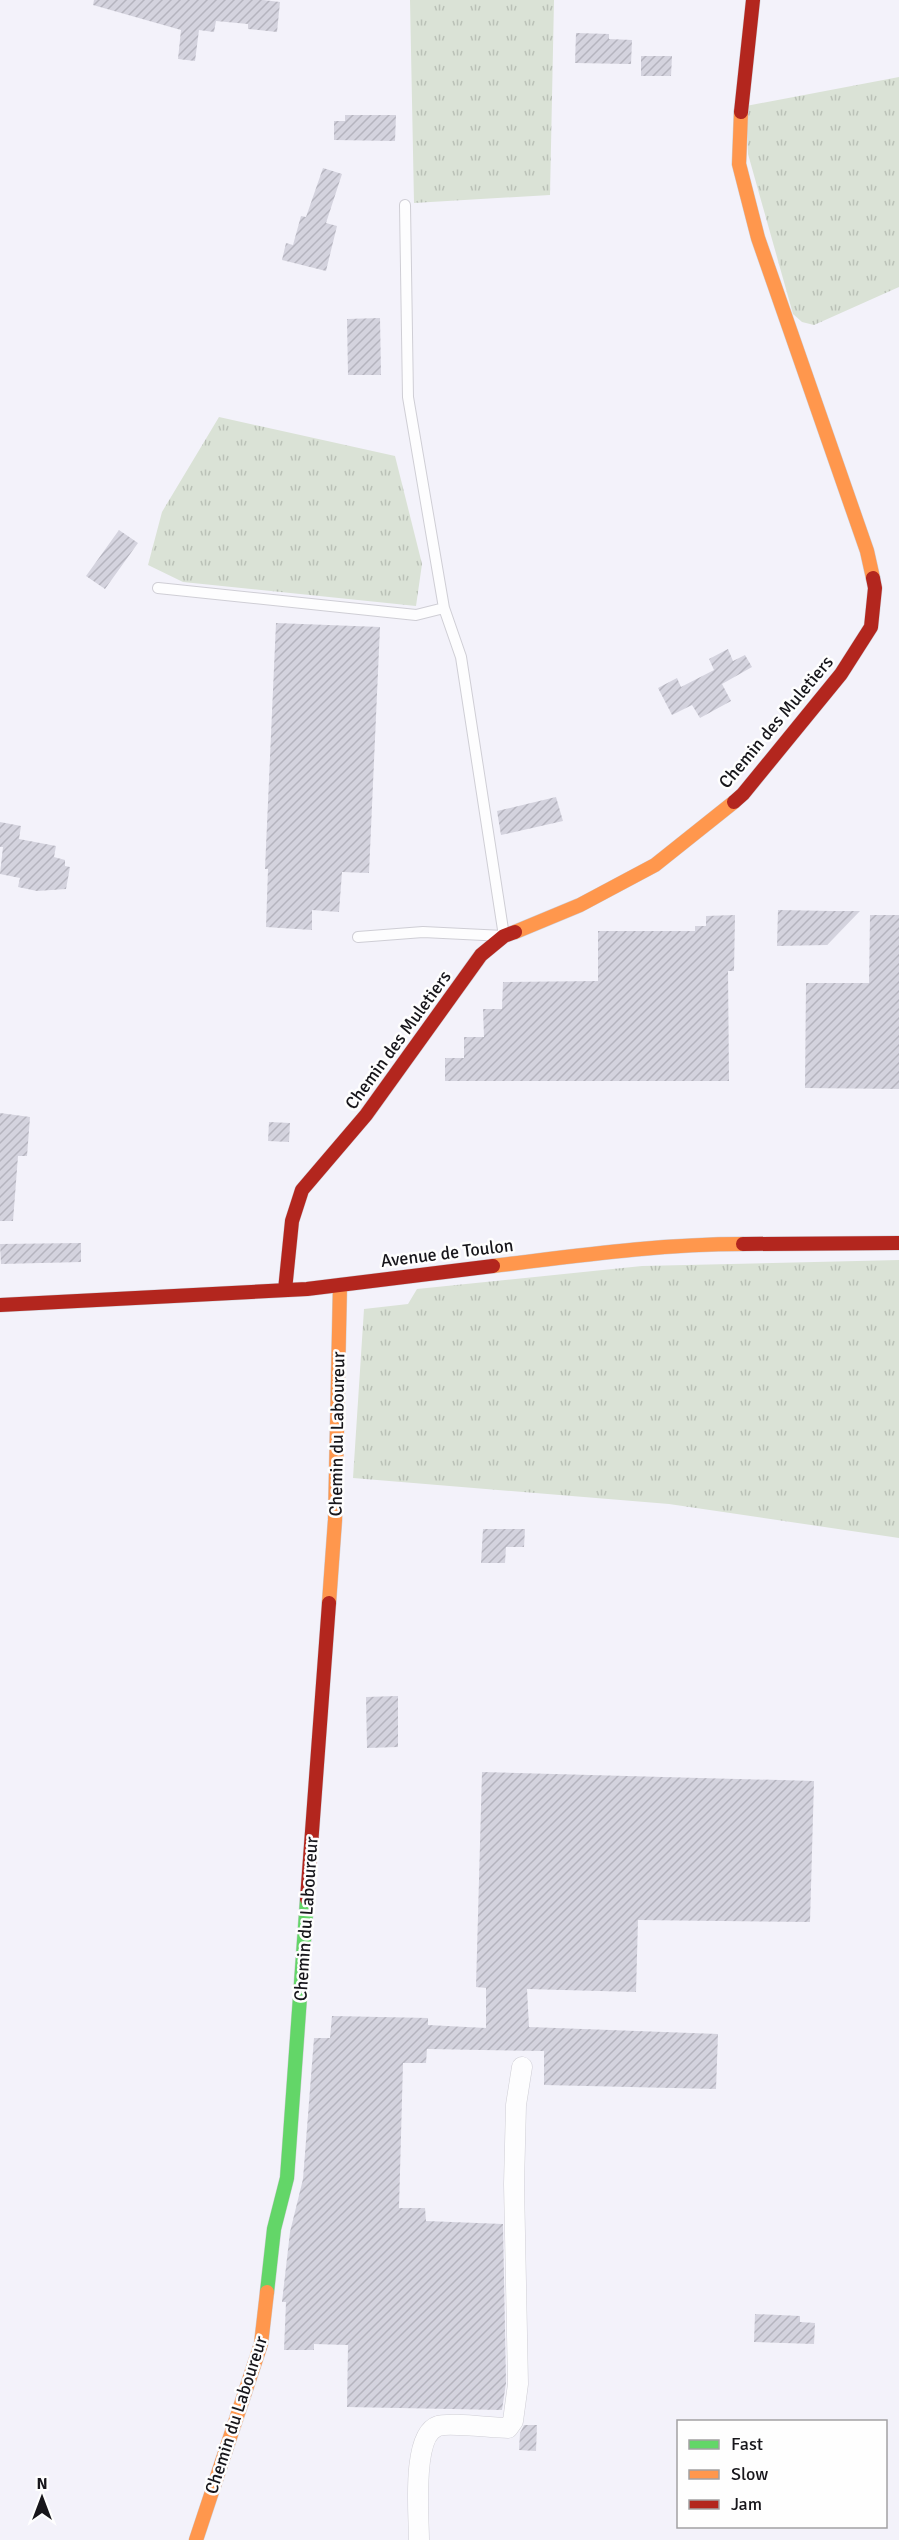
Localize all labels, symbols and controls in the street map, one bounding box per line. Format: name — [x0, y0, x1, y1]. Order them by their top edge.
street label: Chemin des Muletiers — [714, 651, 838, 793]
street label: Chemin des Muletiers — [340, 966, 456, 1114]
street label: Avenue de Toulon — [379, 1234, 515, 1272]
street label: Chemin du Laboureur — [325, 1351, 349, 1517]
street label: Chemin du Laboureur — [289, 1836, 323, 2002]
street label: Chemin du Laboureur — [200, 2333, 272, 2497]
legend — [677, 2420, 887, 2528]
text: Fast — [731, 2433, 763, 2455]
text: Slow — [731, 2463, 768, 2485]
north arrow — [12, 2468, 72, 2528]
text: N — [36, 2474, 48, 2494]
text: Jam — [731, 2493, 762, 2515]

